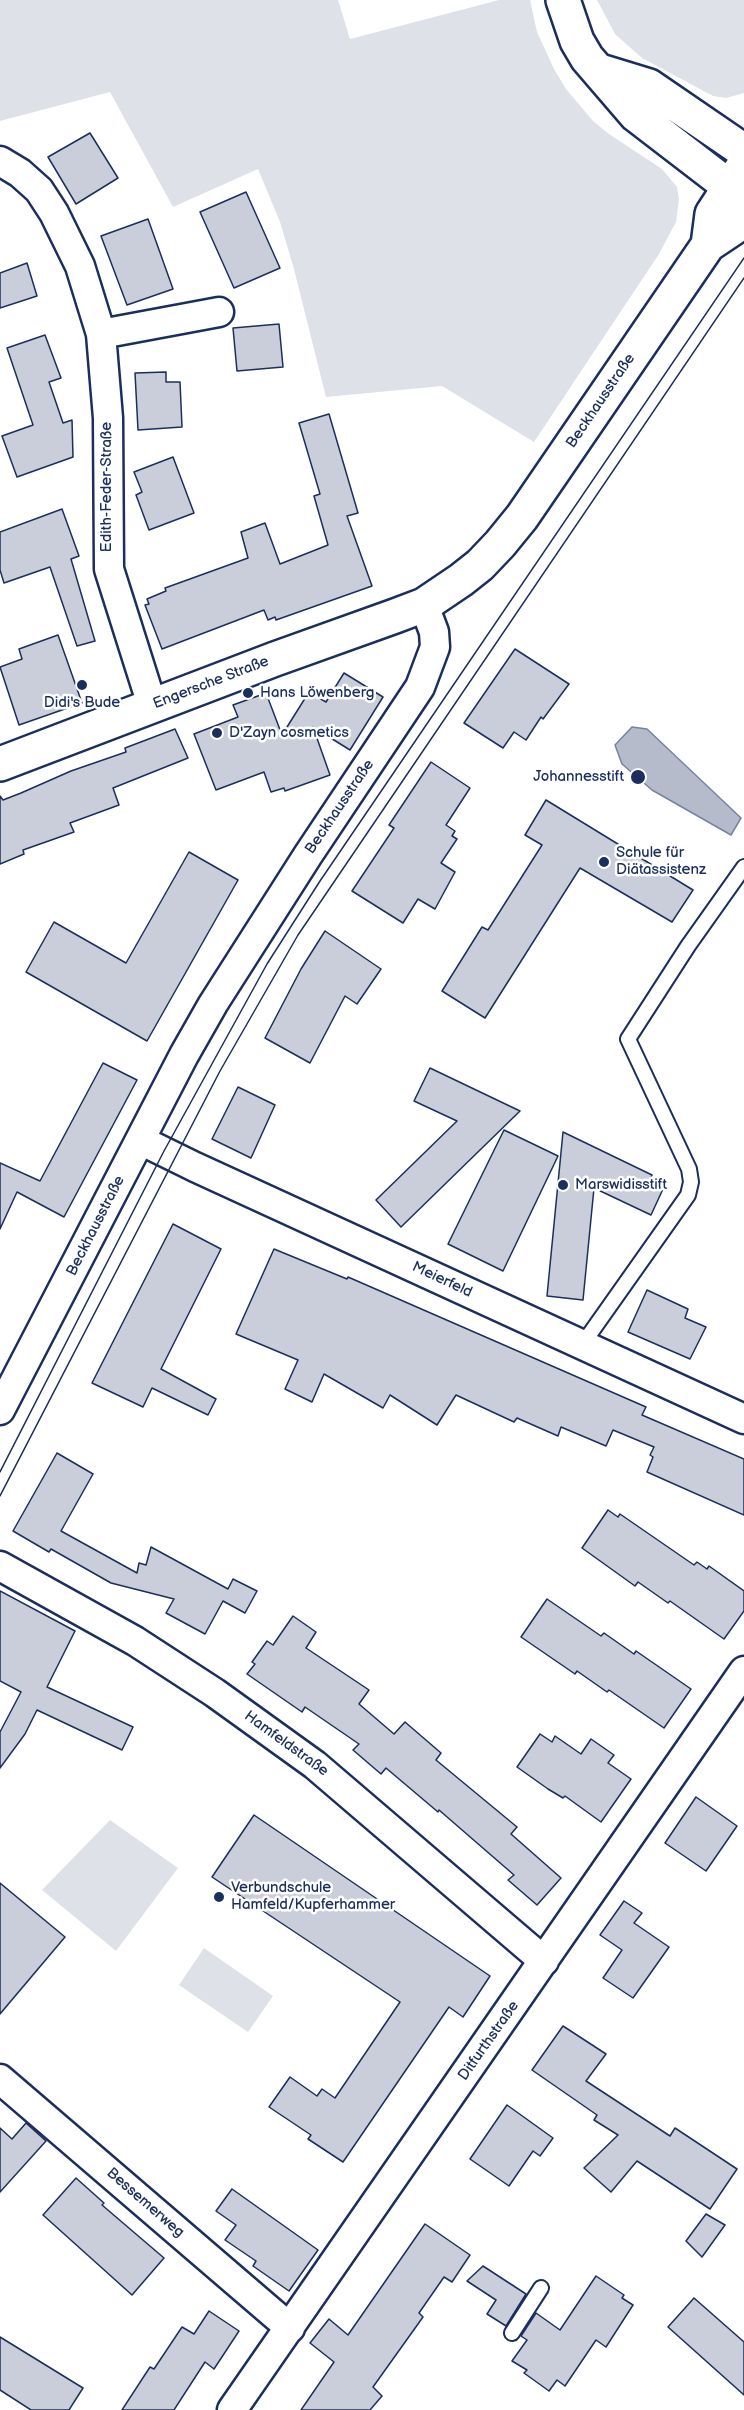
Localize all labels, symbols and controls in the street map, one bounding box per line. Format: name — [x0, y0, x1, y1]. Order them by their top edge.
street label: Beckhausstraße — [563, 350, 639, 452]
street label: Edith-Feder-Straße — [98, 422, 116, 552]
street label: Engersche Straße — [151, 653, 271, 713]
marker: Didi's Bude — [75, 678, 89, 692]
place label: Hans Löwenberg — [260, 684, 374, 702]
marker: Hans Löwenberg — [241, 686, 255, 700]
place label: Didi's Bude — [44, 694, 120, 712]
place label: D'Zayn cosmetics — [229, 724, 349, 742]
marker: D'Zayn cosmetics — [210, 726, 224, 740]
street label: Beckhausstraße — [302, 756, 378, 858]
place label: Johannesstift — [533, 768, 624, 786]
marker: Johannesstift — [629, 768, 647, 786]
place label: Schule für Diätassistenz — [616, 844, 706, 879]
marker: Schule für Diätassistenz — [597, 855, 611, 869]
street label: Beckhausstraße — [63, 1173, 129, 1279]
place label: Marswidisstift — [575, 1176, 667, 1194]
marker: Marswidisstift — [556, 1178, 570, 1192]
street label: Meierfeld — [409, 1258, 475, 1302]
street label: Hamfeldstraße — [240, 1707, 332, 1781]
place label: Verbundschule Hamfeld/Kupferhammer — [231, 1879, 395, 1914]
marker: Verbundschule Hamfeld/Kupferhammer — [212, 1890, 226, 1904]
street label: Ditfurthstraße — [455, 1998, 523, 2084]
street label: Bessemerweg — [102, 2164, 188, 2242]

